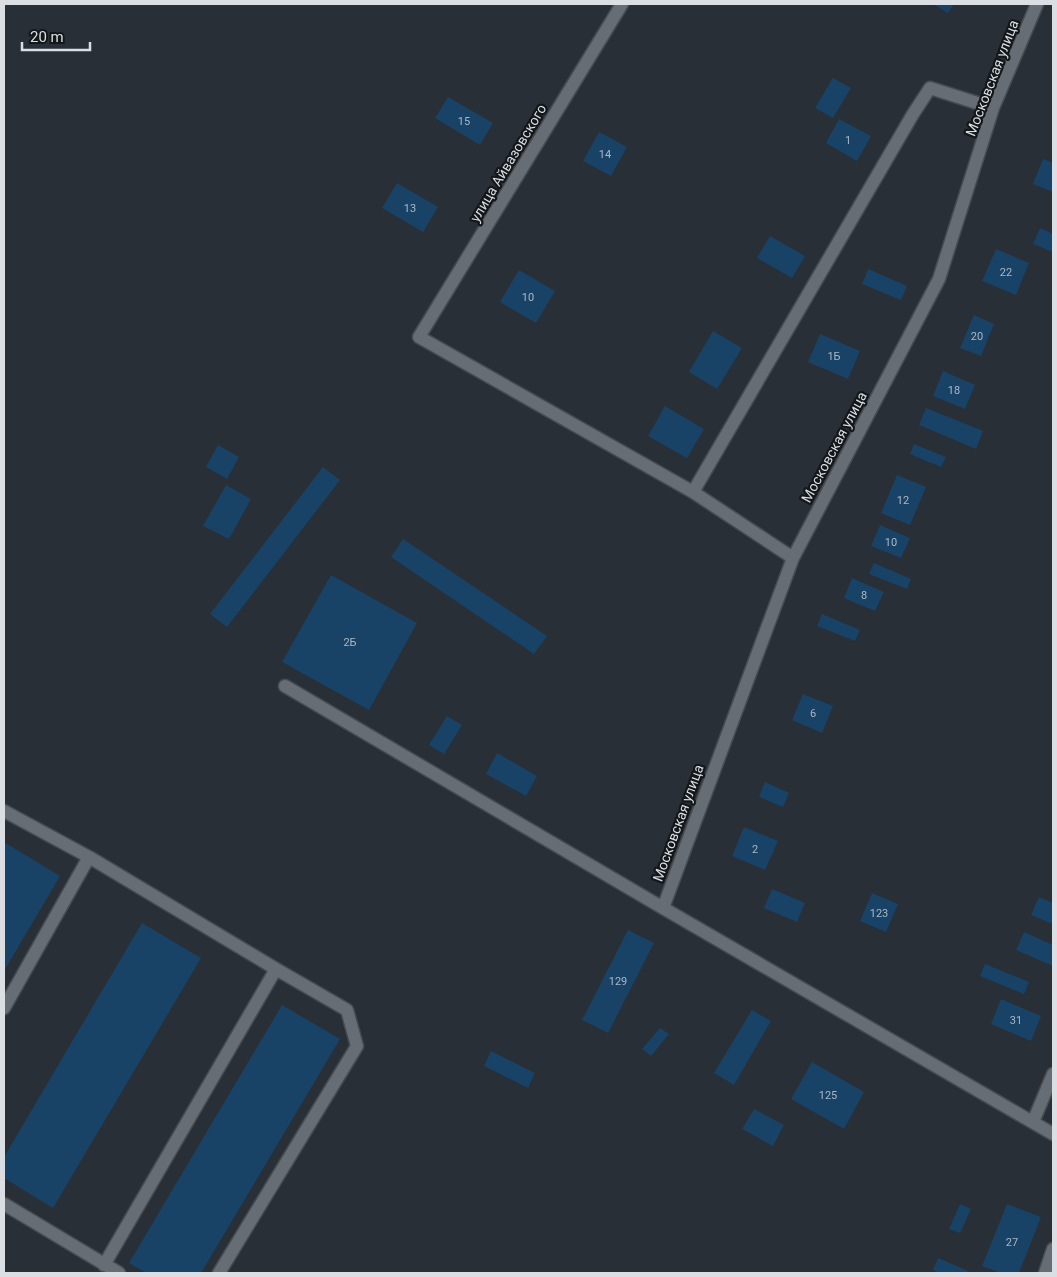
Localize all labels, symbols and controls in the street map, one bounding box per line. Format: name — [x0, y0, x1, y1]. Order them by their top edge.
street label: Московская улица — [962, 18, 1022, 138]
scale bar — [22, 20, 90, 52]
text: 20 m — [30, 28, 64, 46]
street label: улица Айвазовского — [467, 101, 549, 225]
house number: 15 — [458, 115, 470, 128]
house number: 1 — [845, 134, 851, 147]
house number: 14 — [599, 148, 611, 161]
house number: 13 — [404, 202, 416, 215]
house number: 22 — [1000, 266, 1012, 279]
house number: 10 — [522, 291, 534, 304]
house number: 20 — [971, 330, 983, 343]
house number: 1Б — [827, 350, 841, 363]
house number: 18 — [948, 384, 960, 397]
street label: Московская улица — [798, 389, 870, 505]
house number: 12 — [897, 494, 909, 507]
house number: 10 — [885, 536, 897, 549]
house number: 8 — [861, 589, 867, 602]
house number: 2Б — [343, 636, 357, 649]
house number: 6 — [810, 707, 816, 720]
street label: Московская улица — [649, 762, 707, 884]
house number: 2 — [752, 843, 758, 856]
house number: 123 — [870, 907, 888, 920]
house number: 129 — [609, 975, 627, 988]
house number: 31 — [1010, 1014, 1022, 1027]
house number: 125 — [819, 1089, 837, 1102]
house number: 27 — [1006, 1236, 1018, 1249]

